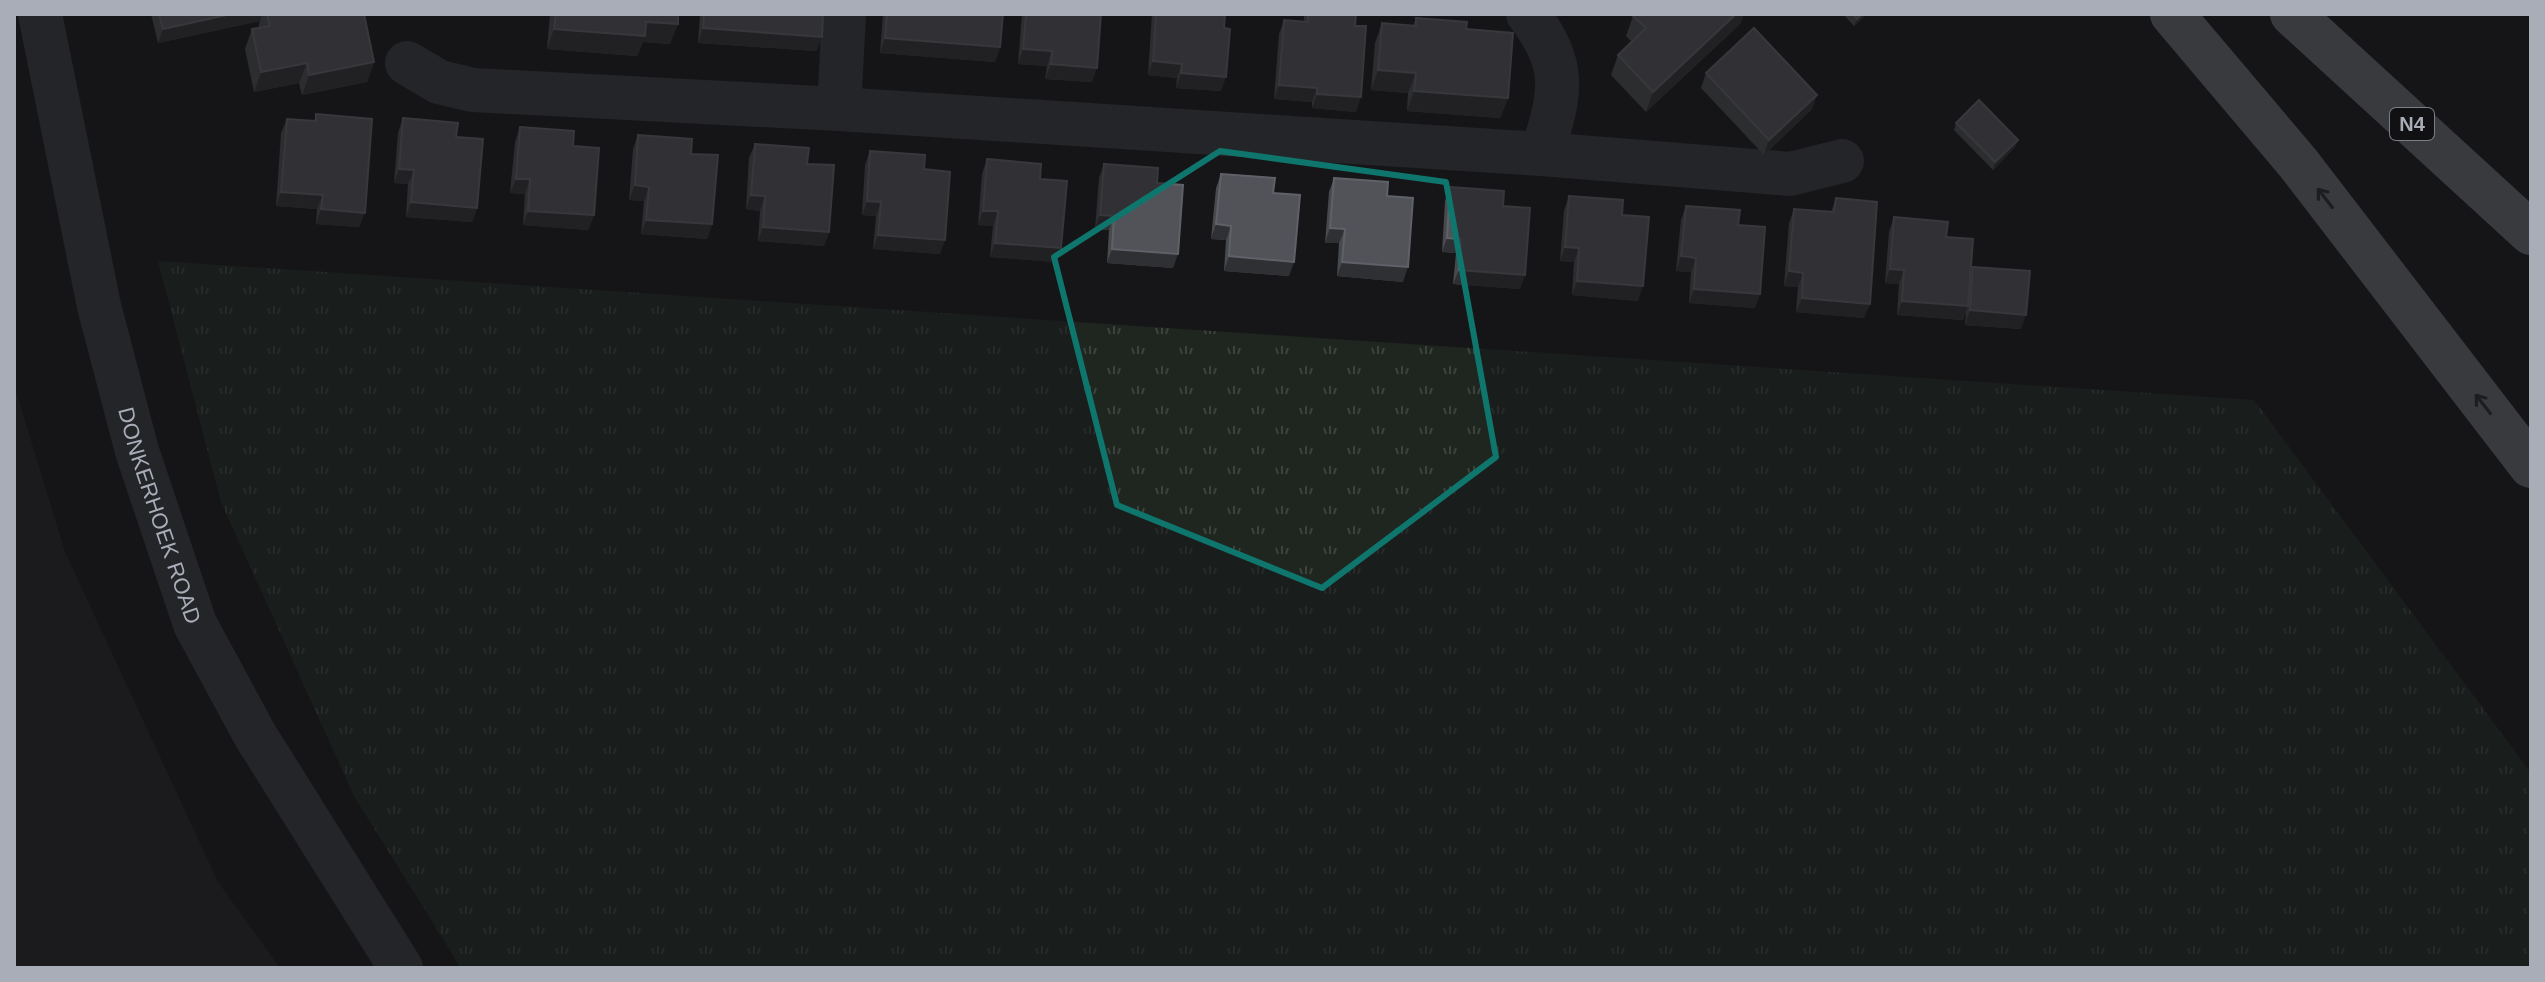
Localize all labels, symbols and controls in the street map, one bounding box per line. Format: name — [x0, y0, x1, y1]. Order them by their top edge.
road number: N4 — [2390, 108, 2434, 140]
one-way arrow — [2316, 188, 2333, 209]
one-way arrow — [2475, 394, 2492, 415]
street label: DONKERHOEK ROAD — [113, 404, 206, 627]

